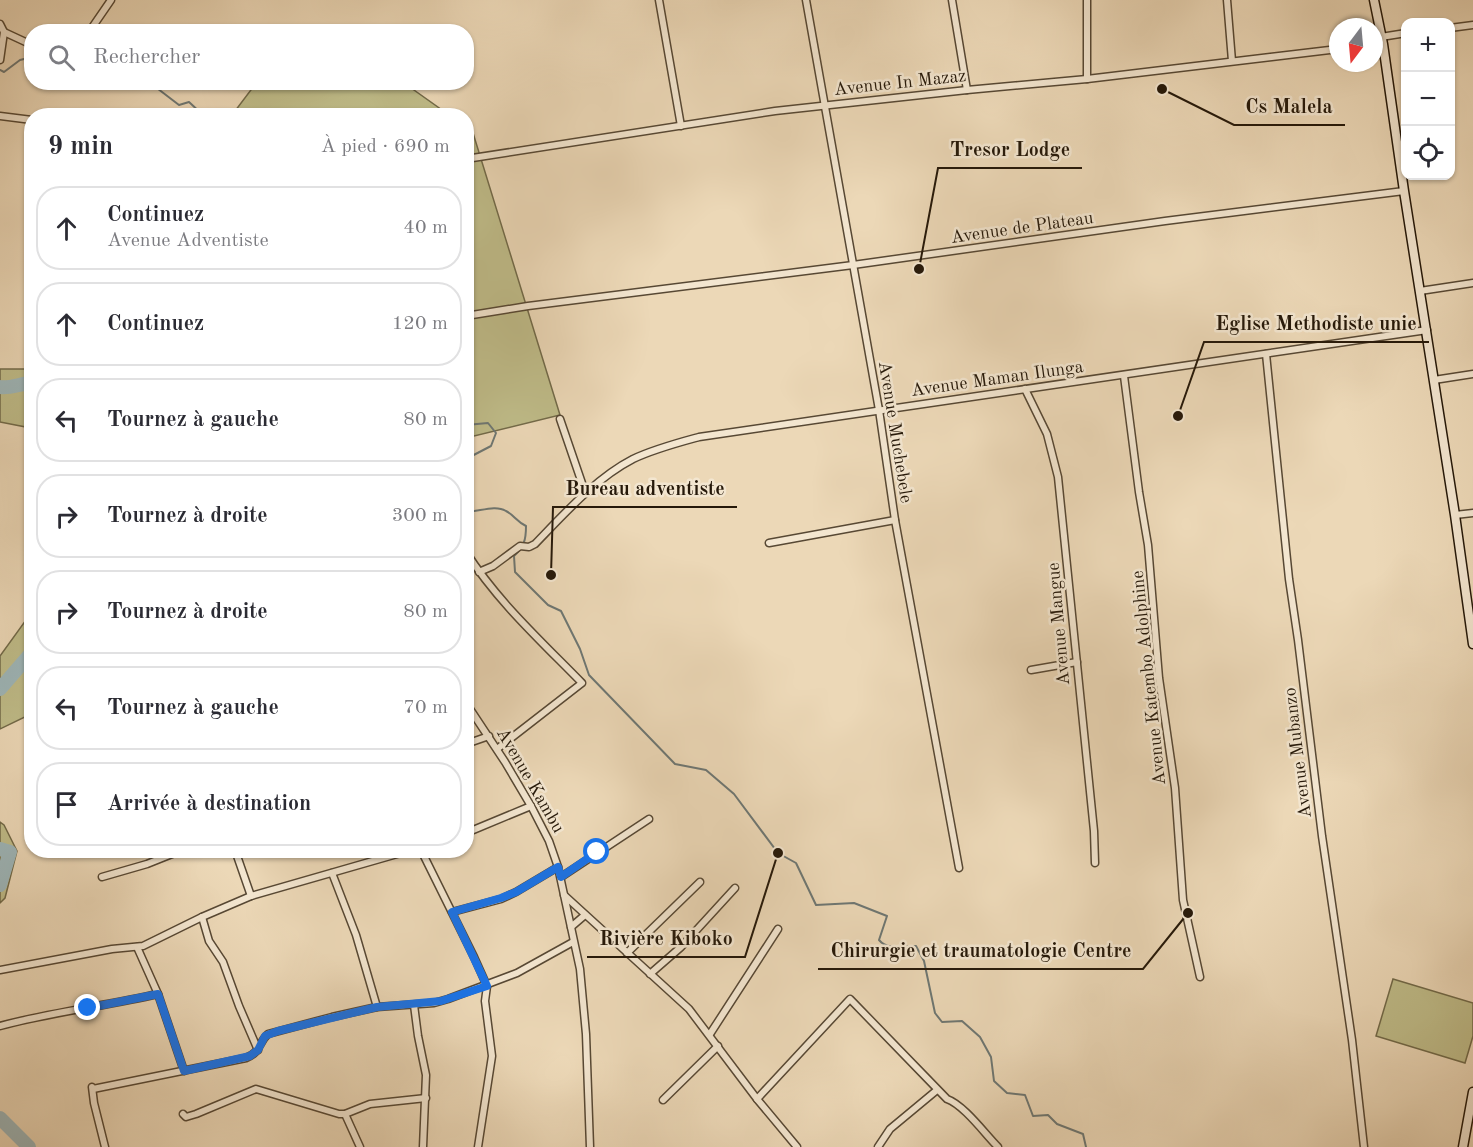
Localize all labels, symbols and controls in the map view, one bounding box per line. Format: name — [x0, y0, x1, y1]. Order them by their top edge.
north arrow — [1329, 18, 1383, 72]
map controls — [1401, 18, 1455, 180]
button: + — [1401, 18, 1455, 72]
search box — [24, 24, 474, 90]
icon: search — [45, 41, 78, 74]
text: Rechercher — [93, 46, 200, 68]
street label: Avenue In Mazaz — [833, 67, 967, 99]
button: − — [1401, 72, 1455, 126]
callout: Cs Malela — [1234, 87, 1345, 125]
text: Cs Malela — [1245, 98, 1333, 118]
button: locate — [1401, 126, 1455, 180]
callout: Tresor Lodge — [938, 130, 1082, 168]
text: 9 min — [48, 134, 113, 160]
text: À pied · 690 m — [321, 137, 450, 157]
text: Tresor Lodge — [950, 141, 1070, 161]
text: Continuez — [107, 204, 204, 226]
street label: Avenue de Plateau — [950, 209, 1095, 247]
icon: ahead — [50, 212, 83, 245]
text: 40 m — [403, 218, 448, 238]
text: Avenue Adventiste — [107, 231, 269, 251]
callout: Eglise Methodiste unie — [1204, 304, 1429, 342]
icon: ahead — [50, 308, 83, 341]
text: Continuez — [107, 313, 204, 335]
text: 120 m — [392, 314, 448, 334]
text: Eglise Methodiste unie — [1215, 315, 1417, 335]
street label: Avenue Maman Ilunga — [910, 358, 1085, 400]
street label: Avenue Muchebele — [875, 360, 915, 504]
icon: left — [50, 404, 83, 437]
text: Tournez à gauche — [107, 409, 279, 431]
text: 80 m — [403, 410, 448, 430]
callout: Bureau adventiste — [553, 469, 737, 507]
text: Bureau adventiste — [565, 480, 725, 500]
icon: right — [50, 500, 83, 533]
text: Tournez à droite — [107, 505, 268, 527]
text: 300 m — [392, 506, 448, 526]
street label: Avenue Mangue — [1045, 562, 1073, 686]
street label: Avenue Katembo Adolphine — [1129, 570, 1169, 786]
icon: right — [50, 596, 83, 629]
text: Tournez à droite — [107, 601, 268, 623]
text: 80 m — [403, 602, 448, 622]
street label: Avenue Mubanzo — [1281, 686, 1315, 819]
icon: left — [50, 692, 83, 725]
text: Tournez à gauche — [107, 697, 279, 719]
text: 70 m — [403, 698, 448, 718]
street label: Avenue Kambu — [493, 725, 568, 836]
icon: arrive — [50, 788, 83, 821]
text: Arrivée à destination — [107, 793, 311, 815]
route start — [583, 838, 609, 864]
callout: Rivière Kiboko — [587, 919, 745, 957]
text: Rivière Kiboko — [599, 930, 733, 950]
callout: Chirurgie et traumatologie Centre — [818, 931, 1143, 969]
text: Chirurgie et traumatologie Centre — [830, 942, 1132, 962]
route end — [74, 994, 100, 1020]

